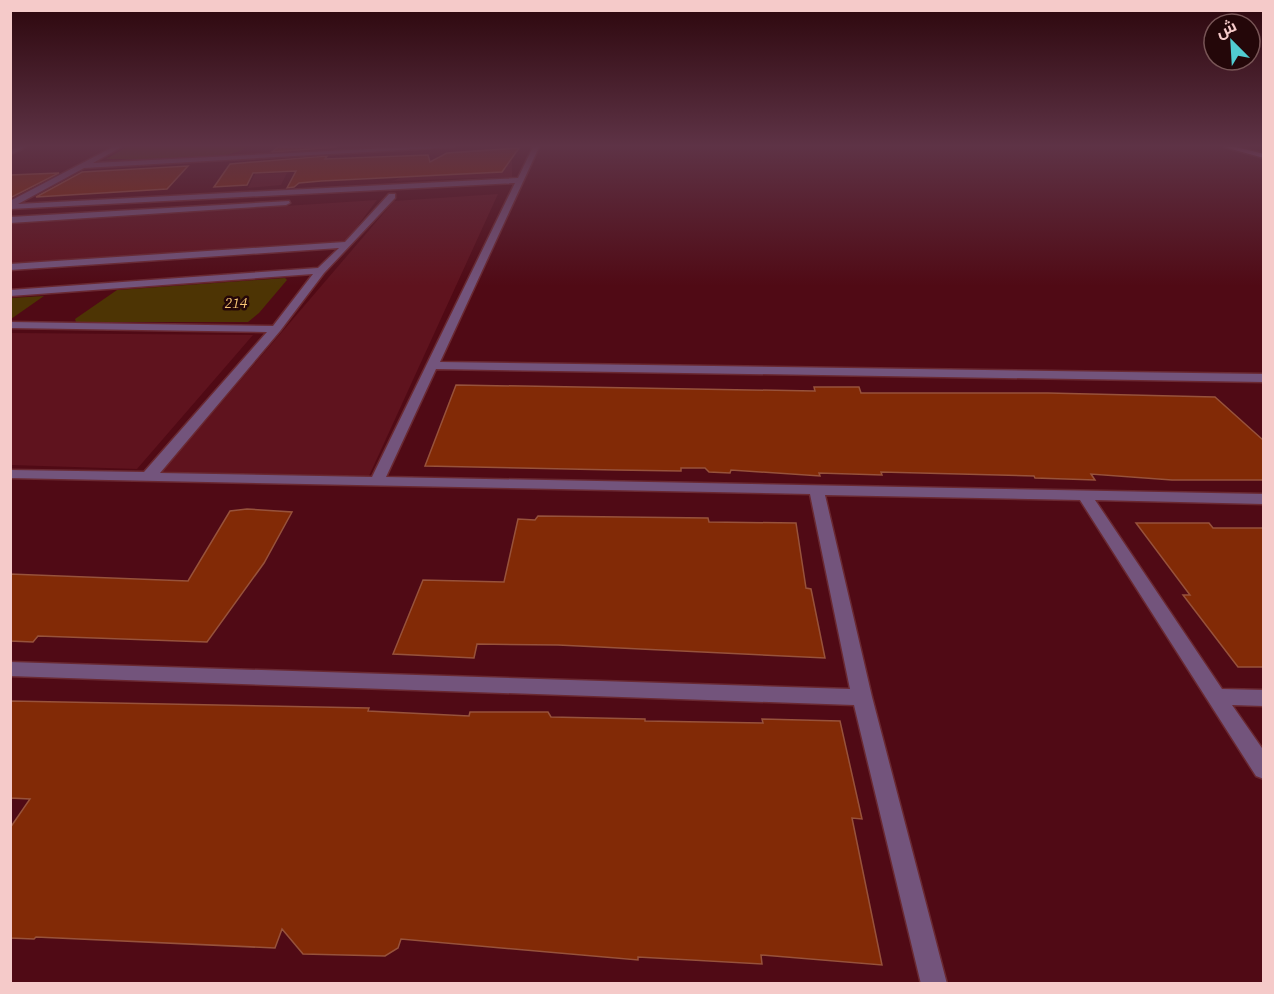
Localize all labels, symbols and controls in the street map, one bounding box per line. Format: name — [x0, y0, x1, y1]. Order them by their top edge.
north arrow — [1202, 12, 1262, 72]
text: ش — [1212, 14, 1240, 43]
park label: 214 — [225, 292, 248, 313]

